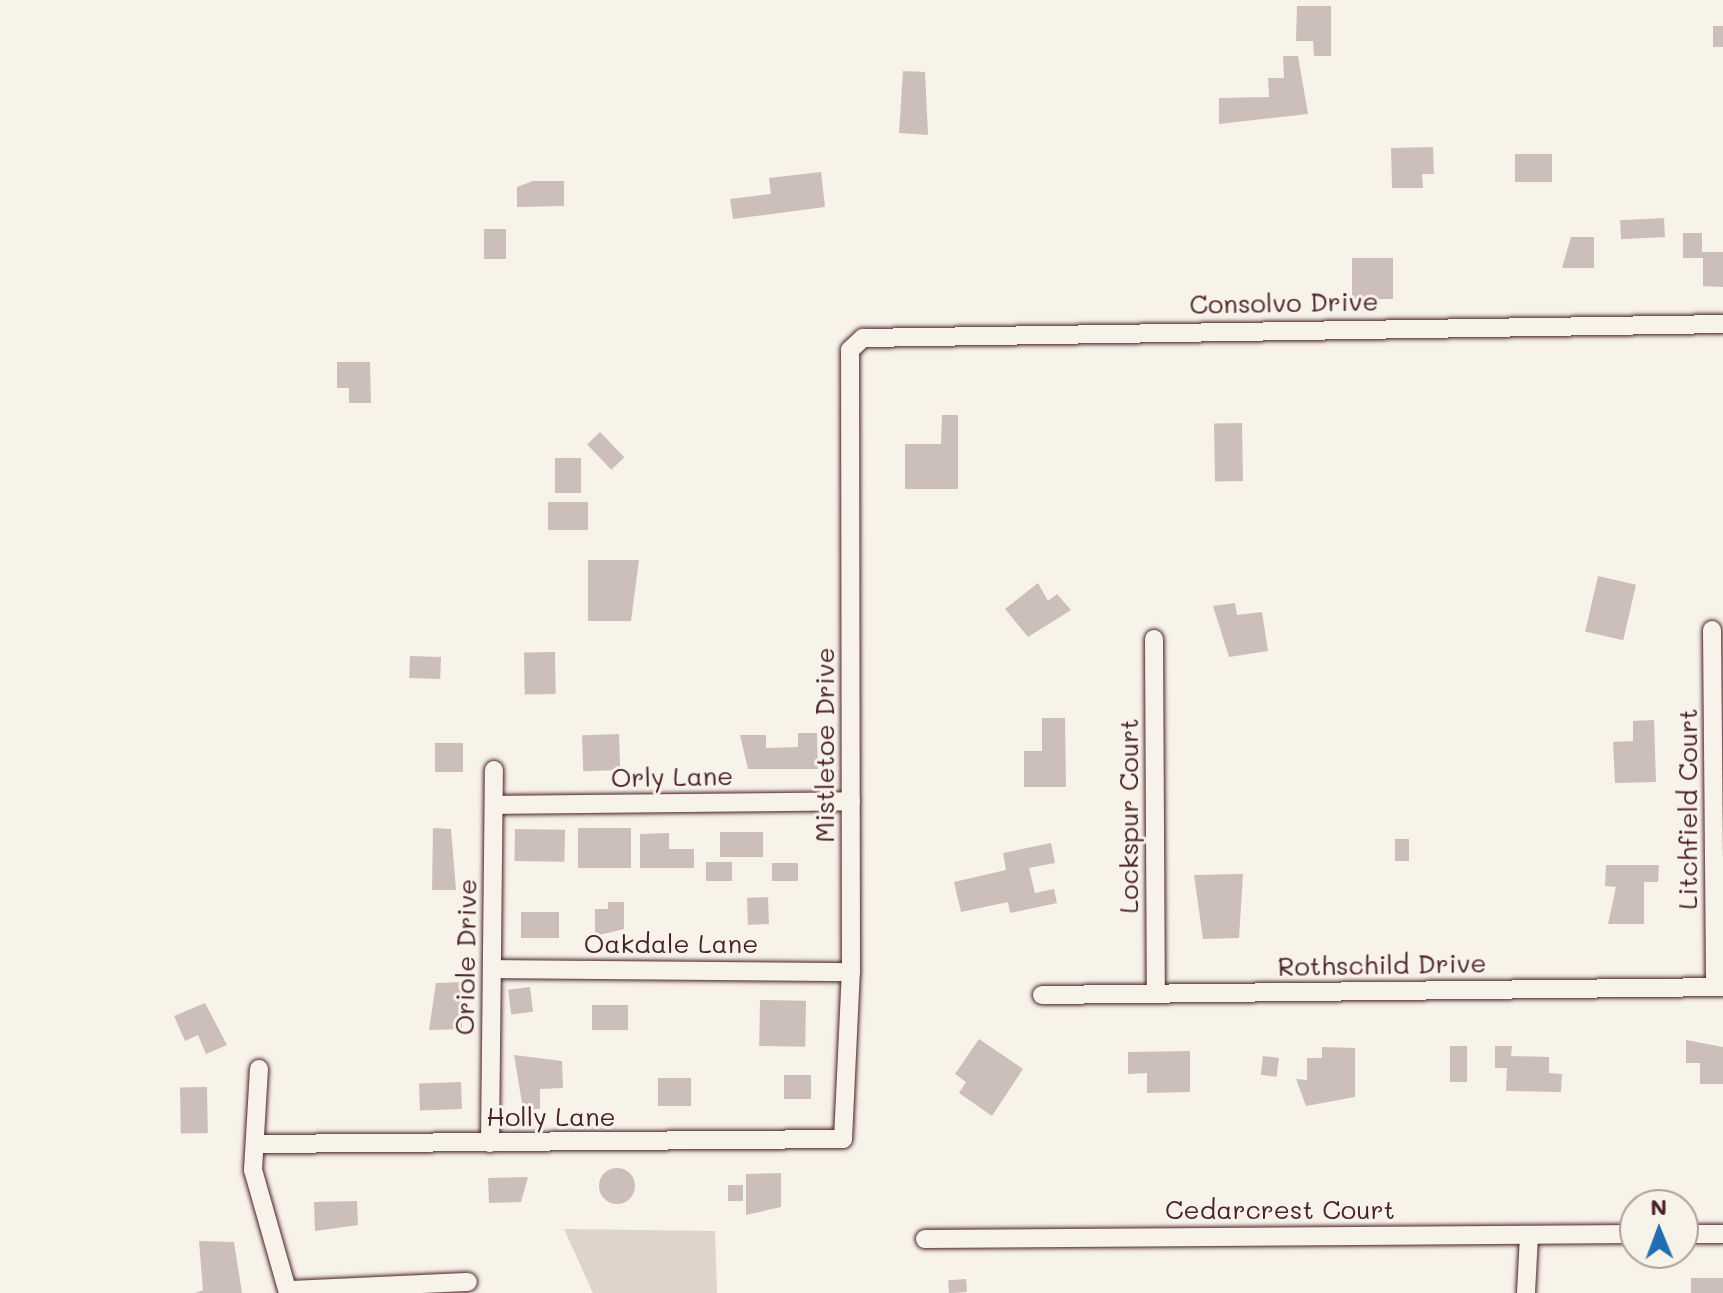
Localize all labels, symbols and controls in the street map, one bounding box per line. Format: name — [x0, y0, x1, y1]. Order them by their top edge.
street label: Consolvo Drive — [1189, 286, 1379, 320]
street label: Mistletoe Drive — [809, 647, 841, 843]
street label: Litchfield Court — [1672, 708, 1704, 910]
street label: Lockspur Court — [1113, 718, 1145, 914]
street label: Orly Lane — [611, 760, 733, 794]
street label: Oriole Drive — [449, 878, 483, 1036]
street label: Oakdale Lane — [584, 928, 758, 960]
street label: Rothschild Drive — [1277, 948, 1487, 982]
street label: Holly Lane — [486, 1101, 616, 1133]
north arrow — [1619, 1189, 1699, 1269]
text: N — [1650, 1192, 1667, 1221]
street label: Cedarcrest Court — [1165, 1194, 1395, 1226]

